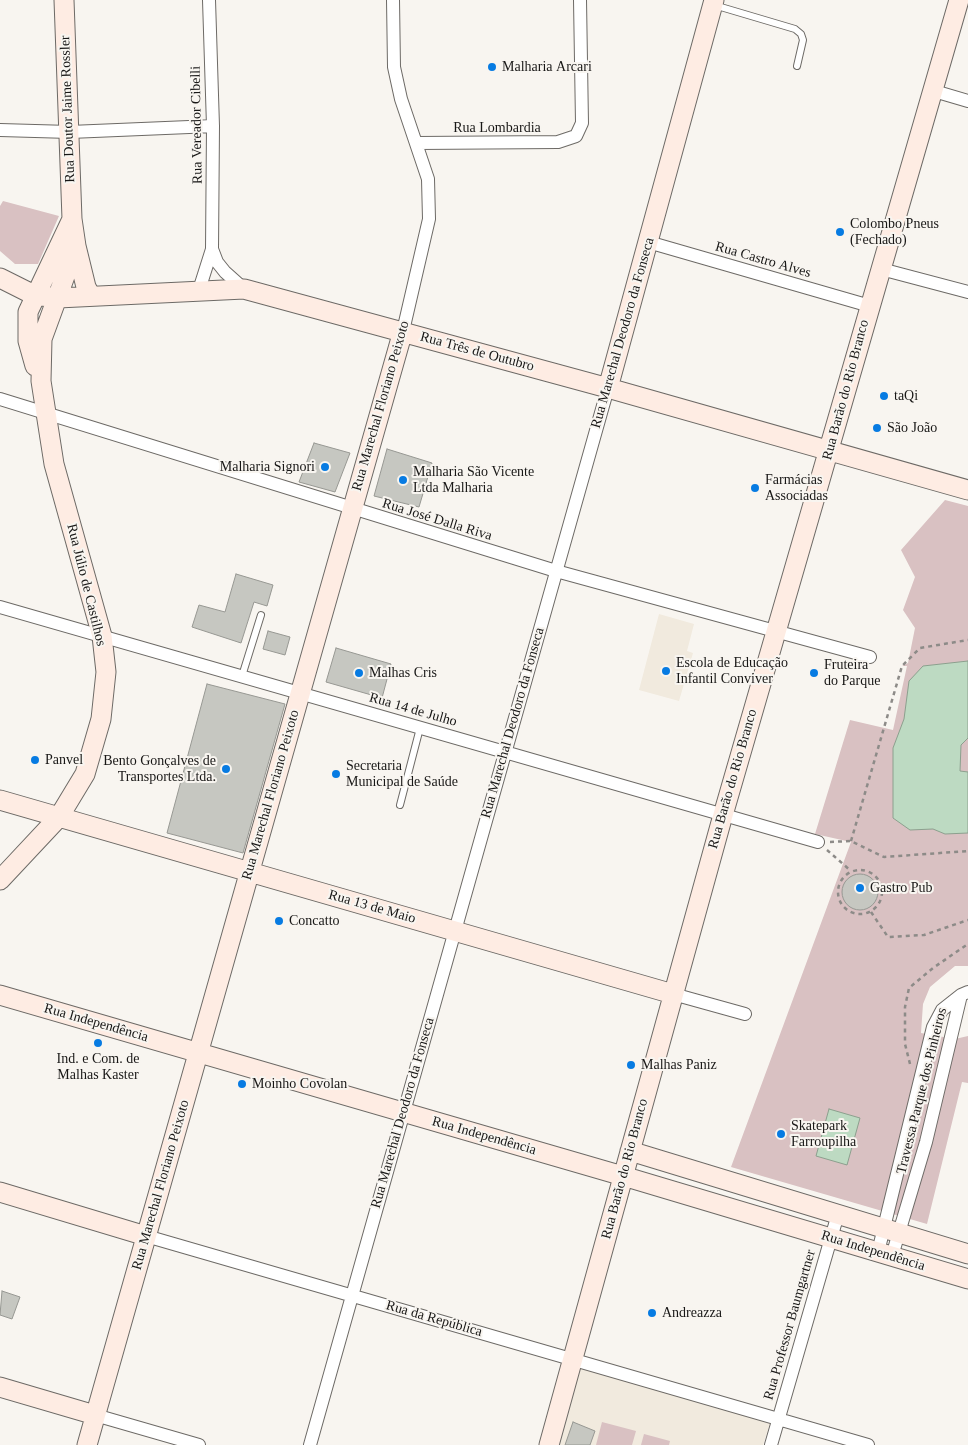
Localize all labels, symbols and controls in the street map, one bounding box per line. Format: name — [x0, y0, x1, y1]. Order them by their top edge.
street label: Rua Doutor Jaime Rossler — [57, 35, 79, 183]
place label: Malharia Arcari — [502, 59, 592, 75]
marker: Malharia Arcari — [486, 61, 498, 73]
street label: Rua Vereador Cibelli — [188, 66, 206, 184]
street label: Rua Lombardia — [453, 120, 541, 136]
place label: Colombo Pneus (Fechado) — [850, 216, 939, 248]
marker: Colombo Pneus (Fechado) — [834, 226, 846, 238]
street label: Rua Marechal Deodoro da Fonseca — [588, 236, 658, 430]
street label: Rua Castro Alves — [713, 238, 813, 282]
street label: Rua Barão do Rio Branco — [819, 318, 873, 462]
street label: Rua Marechal Floriano Peixoto — [349, 319, 413, 493]
street label: Rua Três de Outubro — [418, 329, 536, 375]
place label: taQi — [894, 388, 918, 404]
marker: taQi — [878, 390, 890, 402]
place label: São João — [887, 420, 937, 436]
marker: São João — [871, 422, 883, 434]
place label: Malharia Signori — [220, 459, 315, 475]
marker: Malharia Signori — [319, 461, 331, 473]
place label: Malharia São Vicente Ltda Malharia — [413, 464, 534, 497]
place label: Farmácias Associadas — [765, 472, 828, 504]
marker: Malharia São Vicente Ltda Malharia — [397, 474, 409, 486]
marker: Farmácias Associadas — [749, 482, 761, 494]
street label: Rua José Dalla Riva — [380, 495, 494, 545]
street label: Rua Júlio de Castilhos — [63, 522, 109, 648]
street label: Rua Marechal Deodoro da Fonseca — [478, 626, 548, 820]
place label: Escola de Educação Infantil Conviver — [676, 655, 788, 688]
place label: Fruteira do Parque — [824, 657, 880, 690]
place label: Malhas Cris — [369, 665, 437, 681]
marker: Escola de Educação Infantil Conviver — [660, 665, 672, 677]
marker: Malhas Cris — [353, 667, 365, 679]
marker: Fruteira do Parque — [808, 667, 820, 679]
street label: Rua 14 de Julho — [367, 689, 459, 731]
street label: Rua Barão do Rio Branco — [705, 707, 761, 851]
street label: Rua Marechal Floriano Peixoto — [239, 708, 303, 882]
place label: Panvel — [45, 752, 83, 768]
place label: Bento Gonçalves de Transportes Ltda. — [103, 753, 216, 786]
marker: Panvel — [29, 754, 41, 766]
place label: Secretaria Municipal de Saúde — [346, 758, 458, 790]
marker: Bento Gonçalves de Transportes Ltda. — [220, 763, 232, 775]
marker: Secretaria Municipal de Saúde — [330, 768, 342, 780]
place label: Gastro Pub — [870, 880, 933, 896]
marker: Gastro Pub — [854, 882, 866, 894]
street label: Rua 13 de Maio — [327, 887, 417, 927]
place label: Concatto — [289, 913, 340, 929]
marker: Concatto — [273, 915, 285, 927]
street label: Rua Independência — [42, 1000, 150, 1046]
street label: Travessa Parque dos Pinheiros — [893, 1006, 951, 1176]
street label: Rua Marechal Deodoro da Fonseca — [368, 1016, 438, 1210]
marker: Ind. e Com. de Malhas Kaster — [92, 1037, 104, 1049]
place label: Ind. e Com. de Malhas Kaster — [57, 1051, 139, 1084]
place label: Malhas Paniz — [641, 1057, 717, 1073]
marker: Malhas Paniz — [625, 1059, 637, 1071]
place label: Moinho Covolan — [252, 1076, 347, 1092]
marker: Moinho Covolan — [236, 1078, 248, 1090]
street label: Rua Barão do Rio Branco — [598, 1097, 652, 1241]
street label: Rua Marechal Floriano Peixoto — [129, 1098, 193, 1272]
street label: Rua Independência — [430, 1113, 538, 1159]
place label: Skatepark Farroupilha — [791, 1118, 856, 1150]
marker: Skatepark Farroupilha — [775, 1128, 787, 1140]
street label: Rua Independência — [819, 1227, 927, 1275]
street label: Rua Professor Baumgartner — [760, 1248, 820, 1402]
street label: Rua da República — [384, 1297, 484, 1341]
place label: Andreazza — [662, 1305, 722, 1321]
marker: Andreazza — [646, 1307, 658, 1319]

